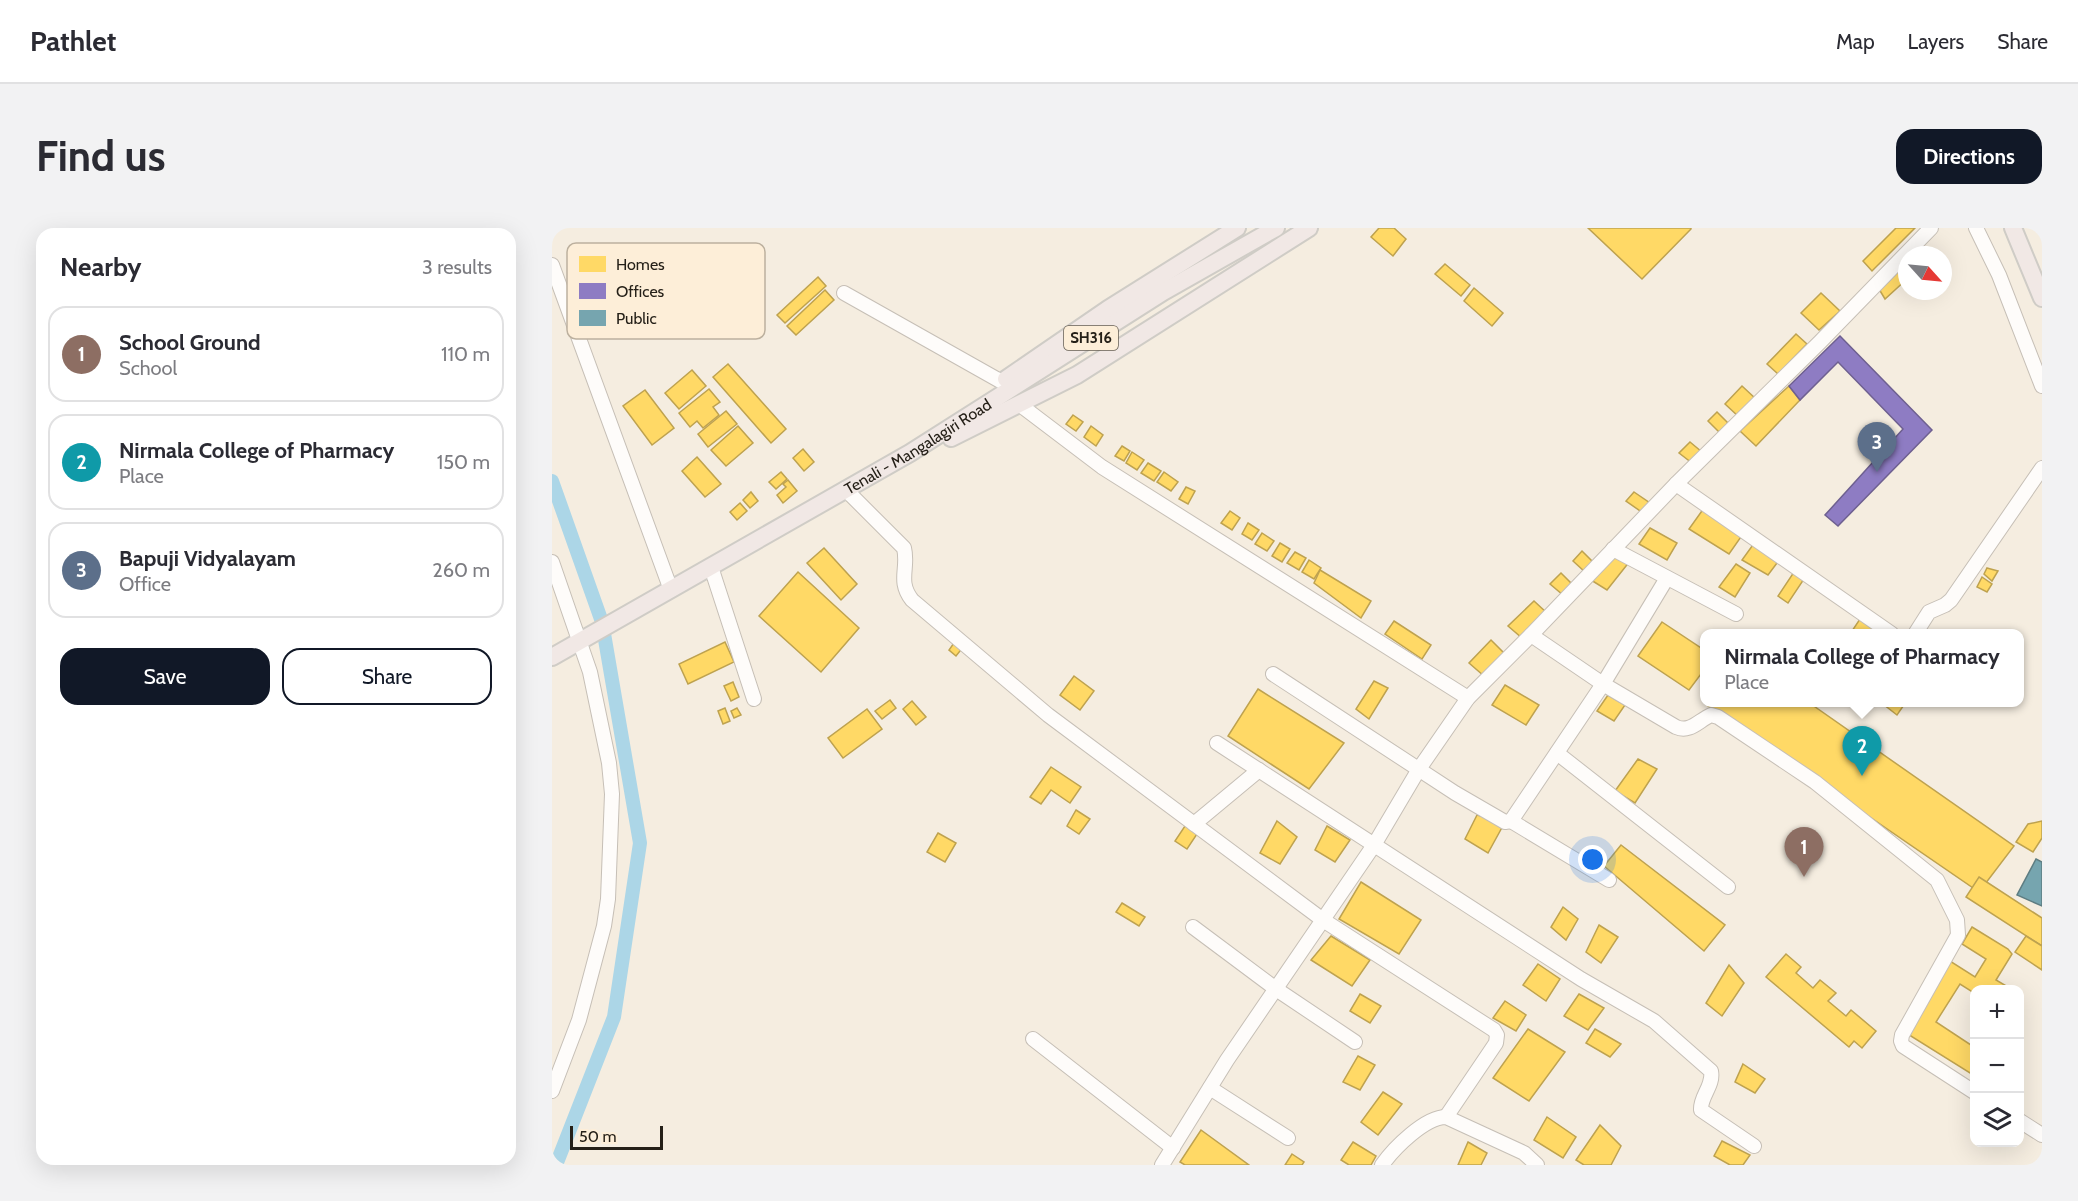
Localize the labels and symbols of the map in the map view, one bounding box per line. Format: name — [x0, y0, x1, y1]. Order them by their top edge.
legend — [567, 243, 765, 339]
north arrow — [1898, 246, 1952, 300]
text: Homes — [616, 255, 665, 274]
text: Offices — [616, 282, 665, 301]
text: Public — [616, 309, 657, 328]
road number: SH316 — [1064, 326, 1118, 350]
street label: Tenali - Mangalagiri Road — [841, 394, 995, 498]
pin: 3 — [1858, 422, 1896, 472]
pin: 2 — [1842, 726, 1882, 776]
pin: 1 — [1784, 828, 1824, 877]
your location — [1578, 845, 1607, 874]
scale bar — [570, 1123, 663, 1150]

